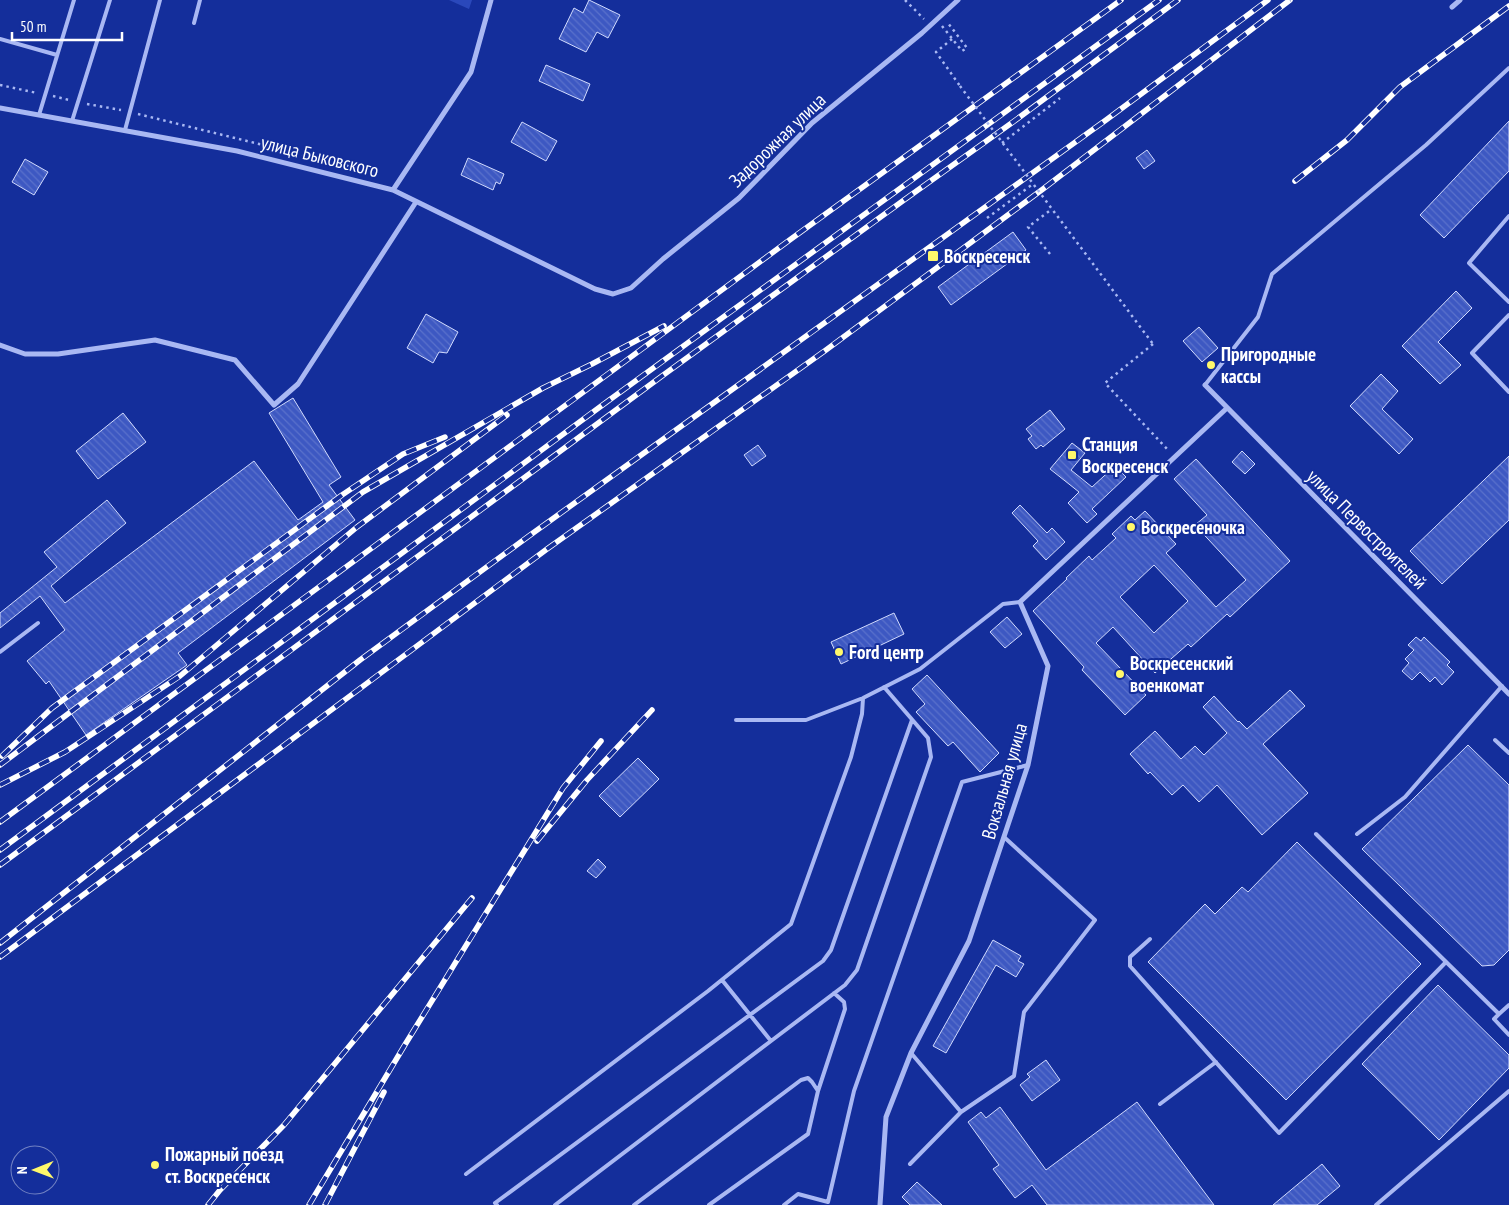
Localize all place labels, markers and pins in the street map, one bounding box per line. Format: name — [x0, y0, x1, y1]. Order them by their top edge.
place label: Воскресенск — [944, 244, 1030, 268]
marker: Воскресенск — [926, 249, 940, 263]
place label: Пригородные кассы — [1221, 342, 1316, 388]
marker: Пригородные кассы — [1205, 359, 1217, 371]
place label: Станция Воскресенск — [1082, 432, 1168, 478]
marker: Станция Воскресенск — [1066, 449, 1078, 461]
place label: Воскресеночка — [1141, 515, 1245, 539]
marker: Воскресеночка — [1125, 521, 1137, 533]
place label: Ford центр — [849, 640, 924, 664]
marker: Ford центр — [833, 646, 845, 658]
place label: Воскресенский военкомат — [1130, 651, 1233, 697]
marker: Воскресенский военкомат — [1114, 668, 1126, 680]
place label: Пожарный поезд ст. Воскресенск — [165, 1142, 284, 1188]
marker: Пожарный поезд ст. Воскресенск — [149, 1159, 161, 1171]

